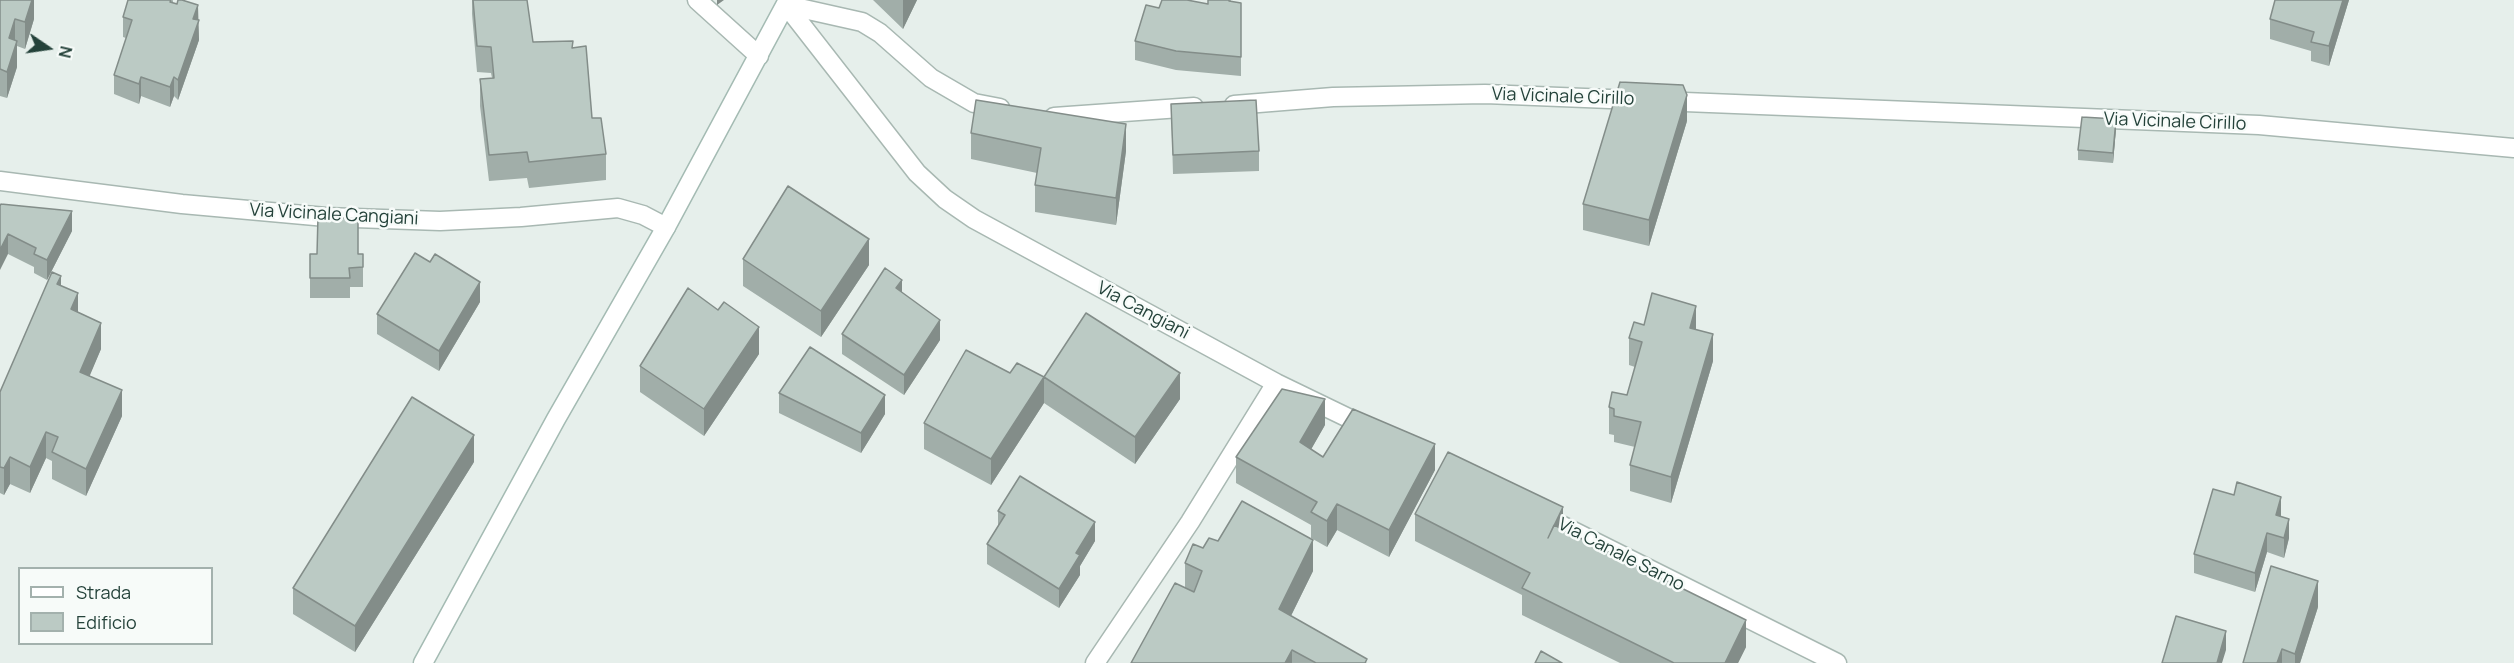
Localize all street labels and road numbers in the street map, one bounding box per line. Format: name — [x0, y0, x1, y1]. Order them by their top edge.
street label: Via Vicinale Cirillo — [1491, 84, 1635, 110]
street label: Via Vicinale Cirillo — [2103, 109, 2247, 135]
street label: Via Vicinale Cangiani — [249, 200, 419, 230]
street label: Via Cangiani — [1093, 278, 1193, 344]
street label: Via Canale Sarno — [1554, 514, 1688, 596]

